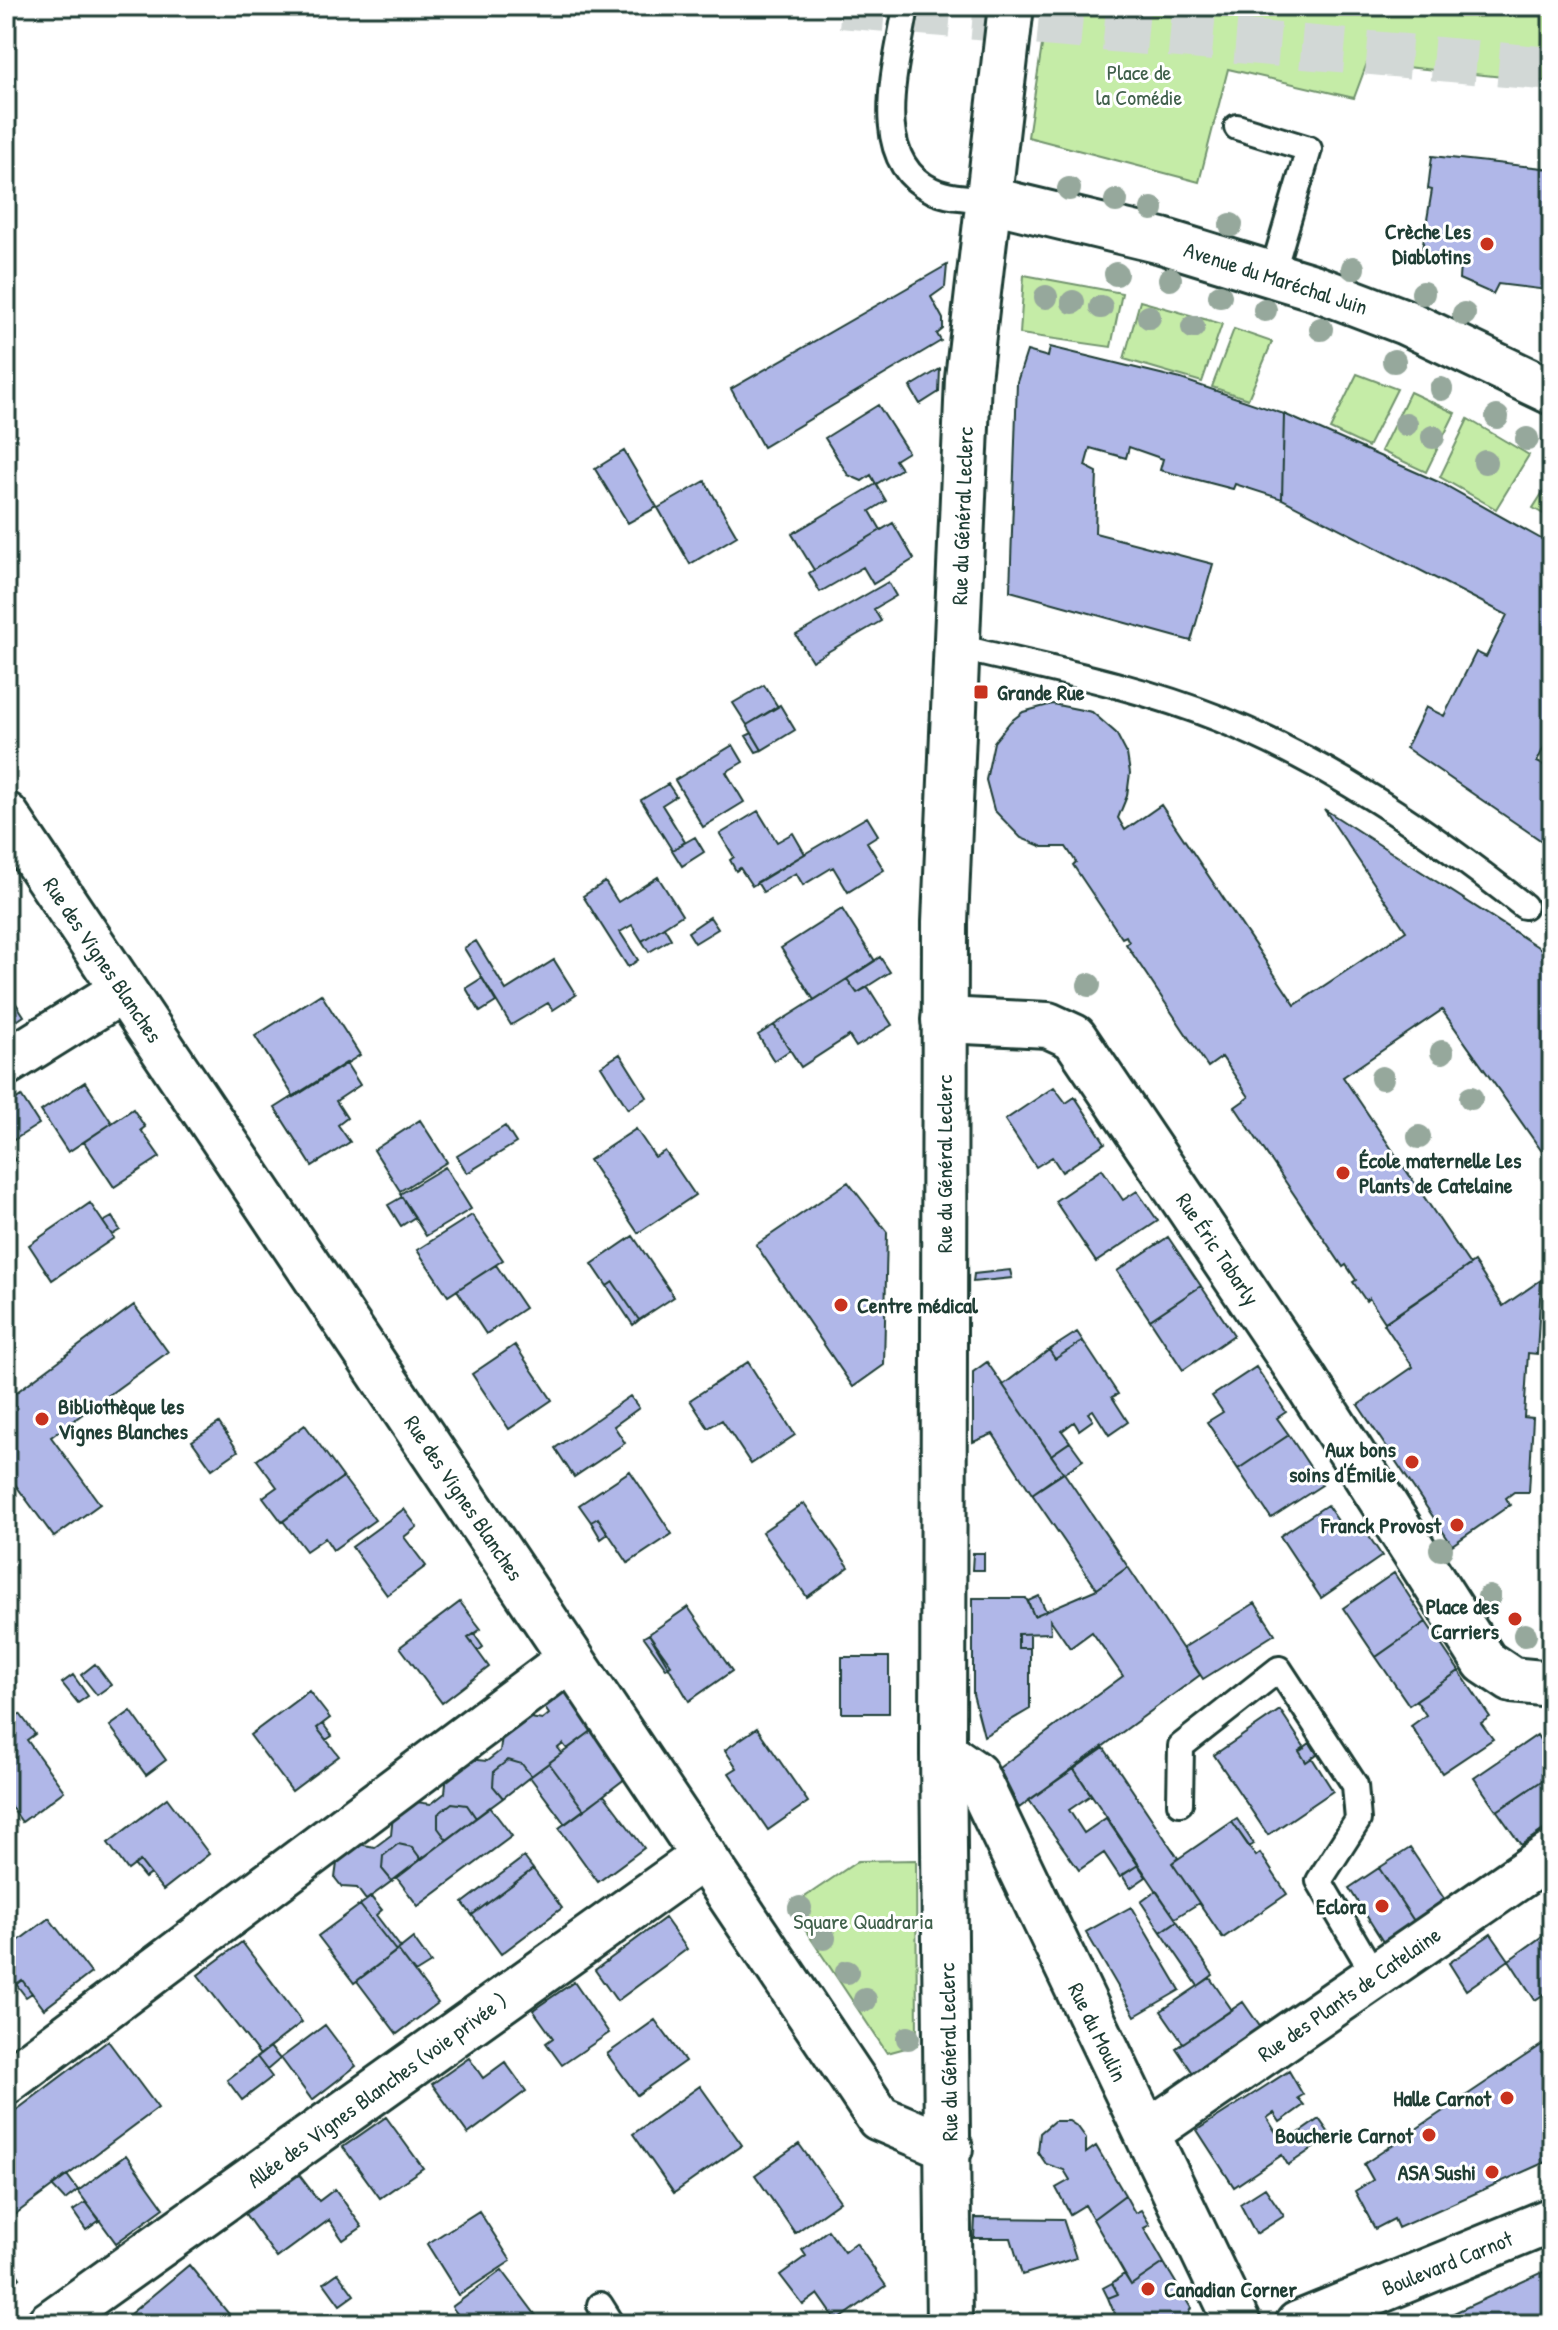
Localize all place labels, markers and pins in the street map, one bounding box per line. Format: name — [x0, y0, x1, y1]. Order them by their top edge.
place label: Crèche Les Diablotins — [1385, 216, 1472, 271]
marker: Crèche Les Diablotins — [1478, 235, 1496, 253]
place label: Grande Rue — [997, 677, 1085, 707]
marker: Grande Rue — [972, 683, 990, 701]
place label: École maternelle Les Plants de Catelaine — [1359, 1145, 1522, 1200]
marker: École maternelle Les Plants de Catelaine — [1334, 1164, 1352, 1182]
place label: Centre médical — [857, 1290, 979, 1320]
marker: Centre médical — [832, 1296, 850, 1314]
place label: Bibliothèque les Vignes Blanches — [58, 1391, 188, 1447]
marker: Bibliothèque les Vignes Blanches — [33, 1410, 51, 1428]
place label: Aux bons soins d'Émilie — [1289, 1434, 1397, 1489]
marker: Aux bons soins d'Émilie — [1403, 1453, 1421, 1471]
place label: Franck Provost — [1320, 1510, 1442, 1540]
marker: Franck Provost — [1448, 1516, 1466, 1534]
place label: Place des Carriers — [1426, 1591, 1500, 1646]
marker: Place des Carriers — [1506, 1610, 1524, 1628]
place label: Eclora — [1316, 1891, 1366, 1921]
marker: Eclora — [1373, 1897, 1391, 1915]
place label: Halle Carnot — [1393, 2083, 1492, 2113]
marker: Halle Carnot — [1498, 2089, 1516, 2107]
place label: Boucherie Carnot — [1275, 2120, 1414, 2150]
marker: Boucherie Carnot — [1420, 2126, 1438, 2144]
place label: ASA Sushi — [1398, 2157, 1476, 2187]
marker: ASA Sushi — [1483, 2163, 1501, 2181]
place label: Canadian Corner — [1164, 2274, 1297, 2304]
marker: Canadian Corner — [1139, 2280, 1157, 2298]

